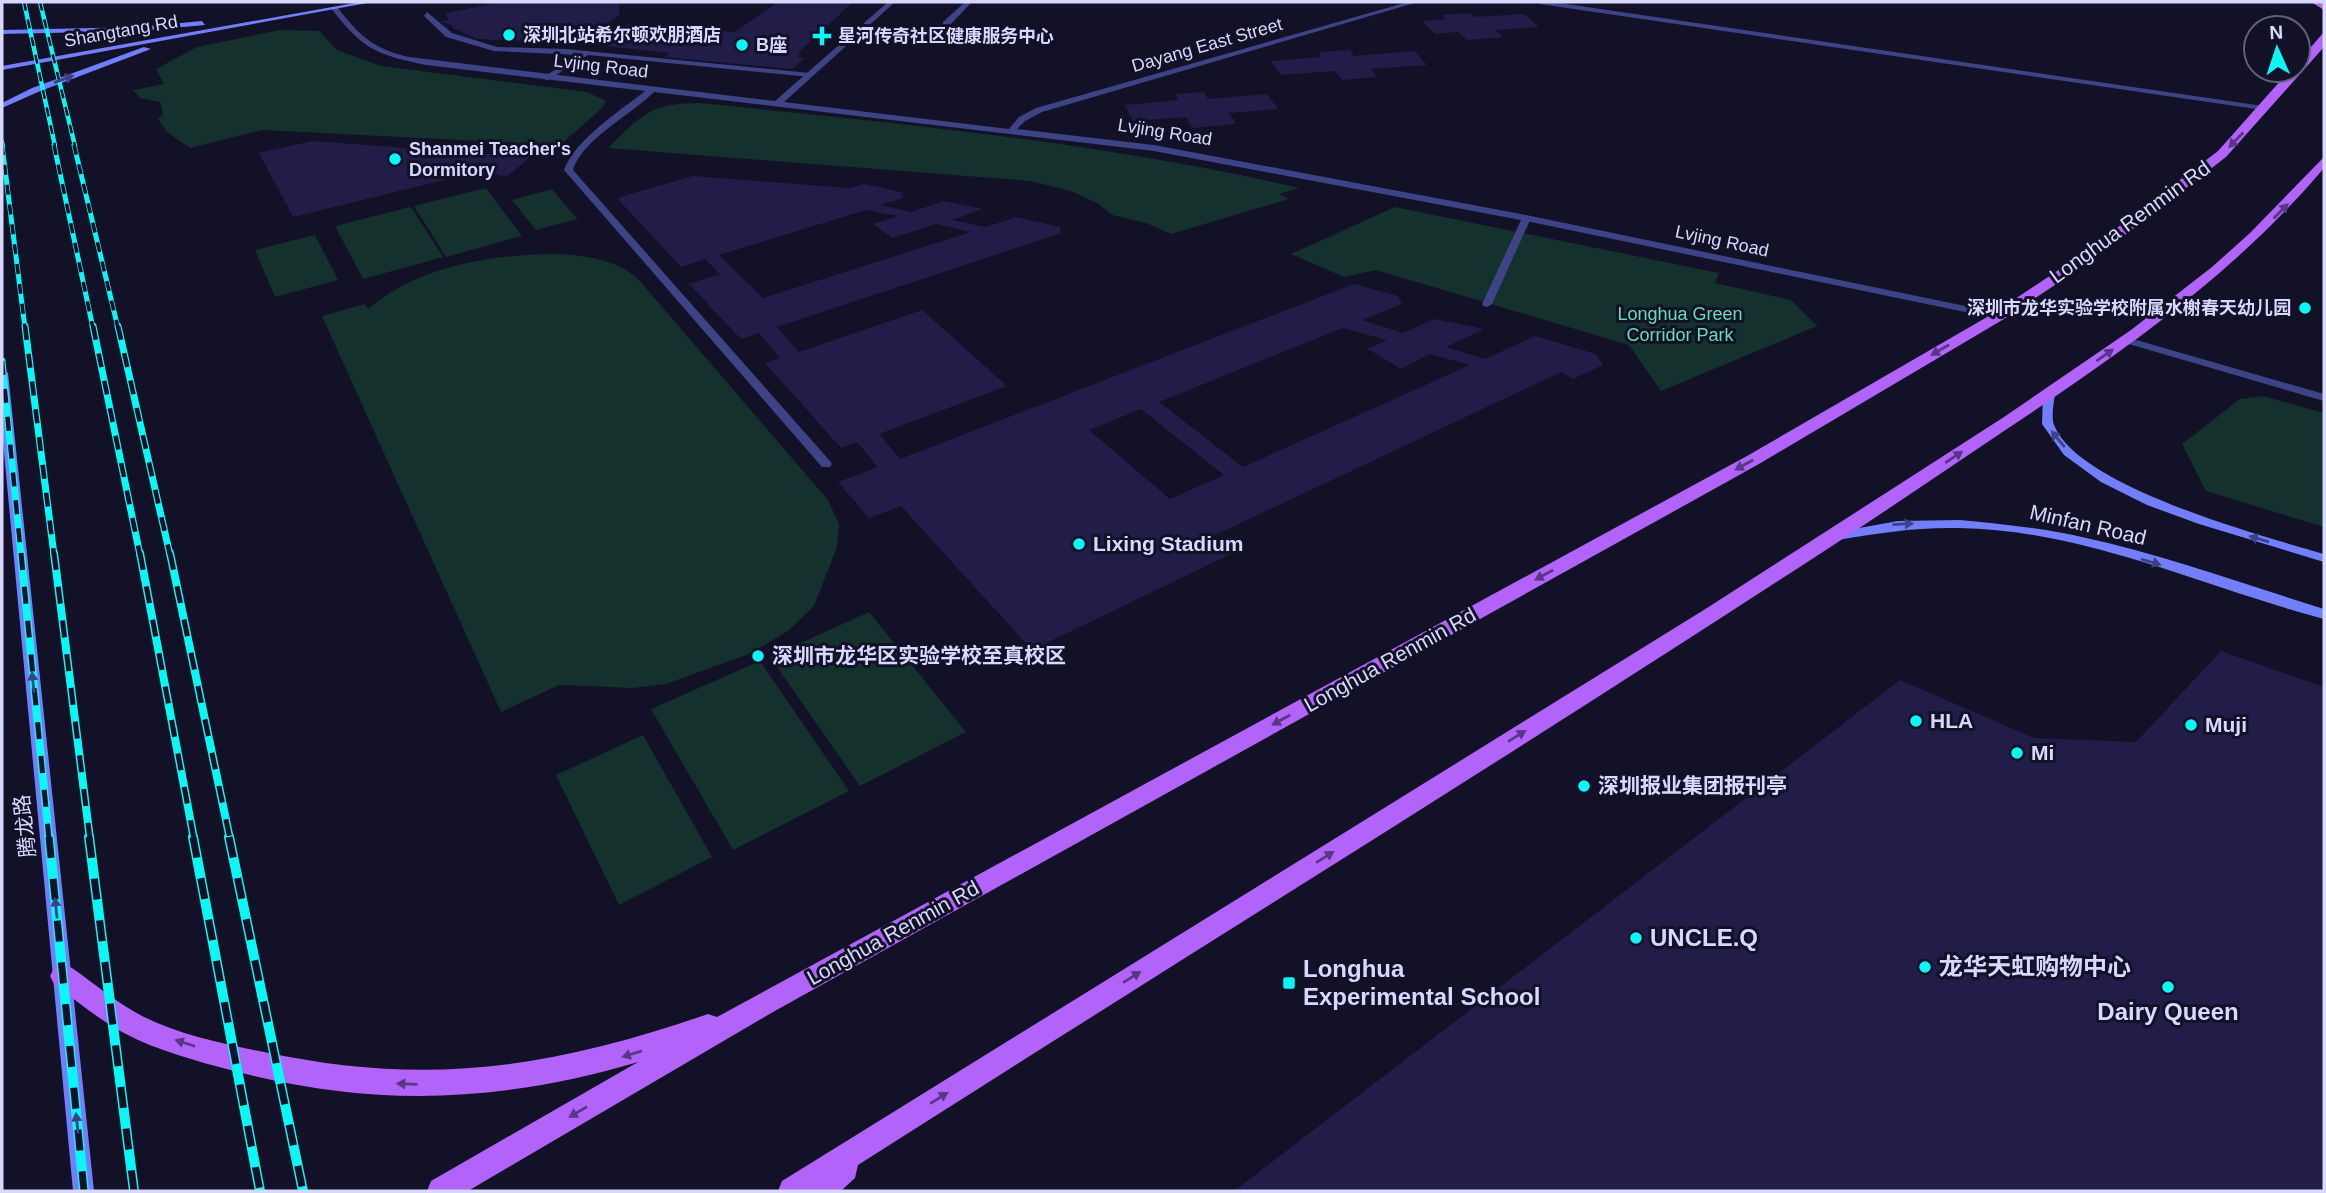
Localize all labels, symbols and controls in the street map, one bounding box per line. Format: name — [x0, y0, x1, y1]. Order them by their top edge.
street label: Shangtang Rd — [63, 11, 179, 51]
street label: Dayang East Street — [1129, 14, 1285, 76]
north arrow — [2242, 14, 2312, 84]
text: N — [2269, 22, 2284, 43]
place label: 深圳北站希尔顿欢朋酒店 — [523, 25, 721, 45]
marker: 星河传奇社区健康服务中心 — [812, 26, 832, 46]
place label: 星河传奇社区健康服务中心 — [838, 26, 1054, 46]
marker: 深圳北站希尔顿欢朋酒店 — [501, 27, 517, 43]
place label: B座 — [756, 35, 787, 55]
marker: B座 — [734, 37, 750, 53]
street label: Lvjing Road — [553, 50, 649, 82]
one-way arrow — [54, 73, 75, 84]
street label: Lvjing Road — [1116, 115, 1214, 149]
one-way arrow — [2227, 132, 2244, 149]
place label: Shanmei Teacher's Dormitory — [409, 139, 571, 180]
marker: Shanmei Teacher's Dormitory — [387, 151, 403, 167]
street label: Longhua Renmin Rd — [2045, 156, 2214, 288]
one-way arrow — [2272, 202, 2289, 219]
street label: Lvjing Road — [1673, 221, 1771, 261]
place label: 深圳市龙华实验学校附属水榭春天幼儿园 — [1967, 298, 2291, 318]
marker: 深圳市龙华实验学校附属水榭春天幼儿园 — [2297, 300, 2313, 316]
park label: Longhua Green Corridor Park — [1617, 304, 1743, 345]
one-way arrow — [1930, 344, 1950, 356]
one-way arrow — [2096, 348, 2114, 362]
one-way arrow — [2051, 430, 2066, 447]
one-way arrow — [1945, 450, 1963, 464]
one-way arrow — [1734, 459, 1753, 471]
street label: Minfan Road — [2028, 500, 2149, 549]
one-way arrow — [1892, 519, 1914, 530]
place label: Lixing Stadium — [1093, 532, 1244, 555]
one-way arrow — [2247, 533, 2269, 544]
marker: Lixing Stadium — [1071, 536, 1087, 552]
one-way arrow — [2141, 557, 2162, 567]
one-way arrow — [1535, 569, 1554, 581]
street label: Longhua Renmin Rd — [1300, 603, 1480, 716]
place label: 深圳市龙华区实验学校至真校区 — [772, 644, 1066, 667]
marker: 深圳市龙华区实验学校至真校区 — [750, 648, 766, 664]
one-way arrow — [27, 671, 38, 693]
place label: HLA — [1930, 709, 1973, 732]
marker: HLA — [1908, 713, 1924, 729]
place label: Muji — [2205, 713, 2247, 736]
one-way arrow — [1271, 714, 1290, 726]
marker: Muji — [2183, 717, 2199, 733]
one-way arrow — [1508, 729, 1527, 742]
place label: Mi — [2031, 741, 2054, 764]
marker: Mi — [2009, 745, 2025, 761]
place label: 深圳报业集团报刊亭 — [1598, 774, 1787, 797]
marker: 深圳报业集团报刊亭 — [1576, 778, 1592, 794]
street label: 腾龙路 — [10, 794, 39, 859]
one-way arrow — [1315, 850, 1334, 863]
street label: Longhua Renmin Rd — [803, 876, 983, 989]
one-way arrow — [50, 897, 61, 919]
place label: UNCLE.Q — [1650, 924, 1758, 951]
marker: UNCLE.Q — [1628, 930, 1644, 946]
place label: 龙华天虹购物中心 — [1939, 953, 2131, 980]
place label: Longhua Experimental School — [1303, 955, 1540, 1010]
marker: 龙华天虹购物中心 — [1917, 959, 1933, 975]
one-way arrow — [1122, 971, 1142, 984]
marker: Longhua Experimental School — [1281, 975, 1297, 991]
marker: Dairy Queen — [2160, 979, 2176, 995]
place label: Dairy Queen — [2097, 998, 2239, 1025]
one-way arrow — [174, 1037, 195, 1048]
one-way arrow — [621, 1049, 642, 1059]
one-way arrow — [396, 1079, 418, 1090]
one-way arrow — [930, 1092, 949, 1105]
one-way arrow — [568, 1106, 588, 1118]
one-way arrow — [71, 1112, 82, 1134]

